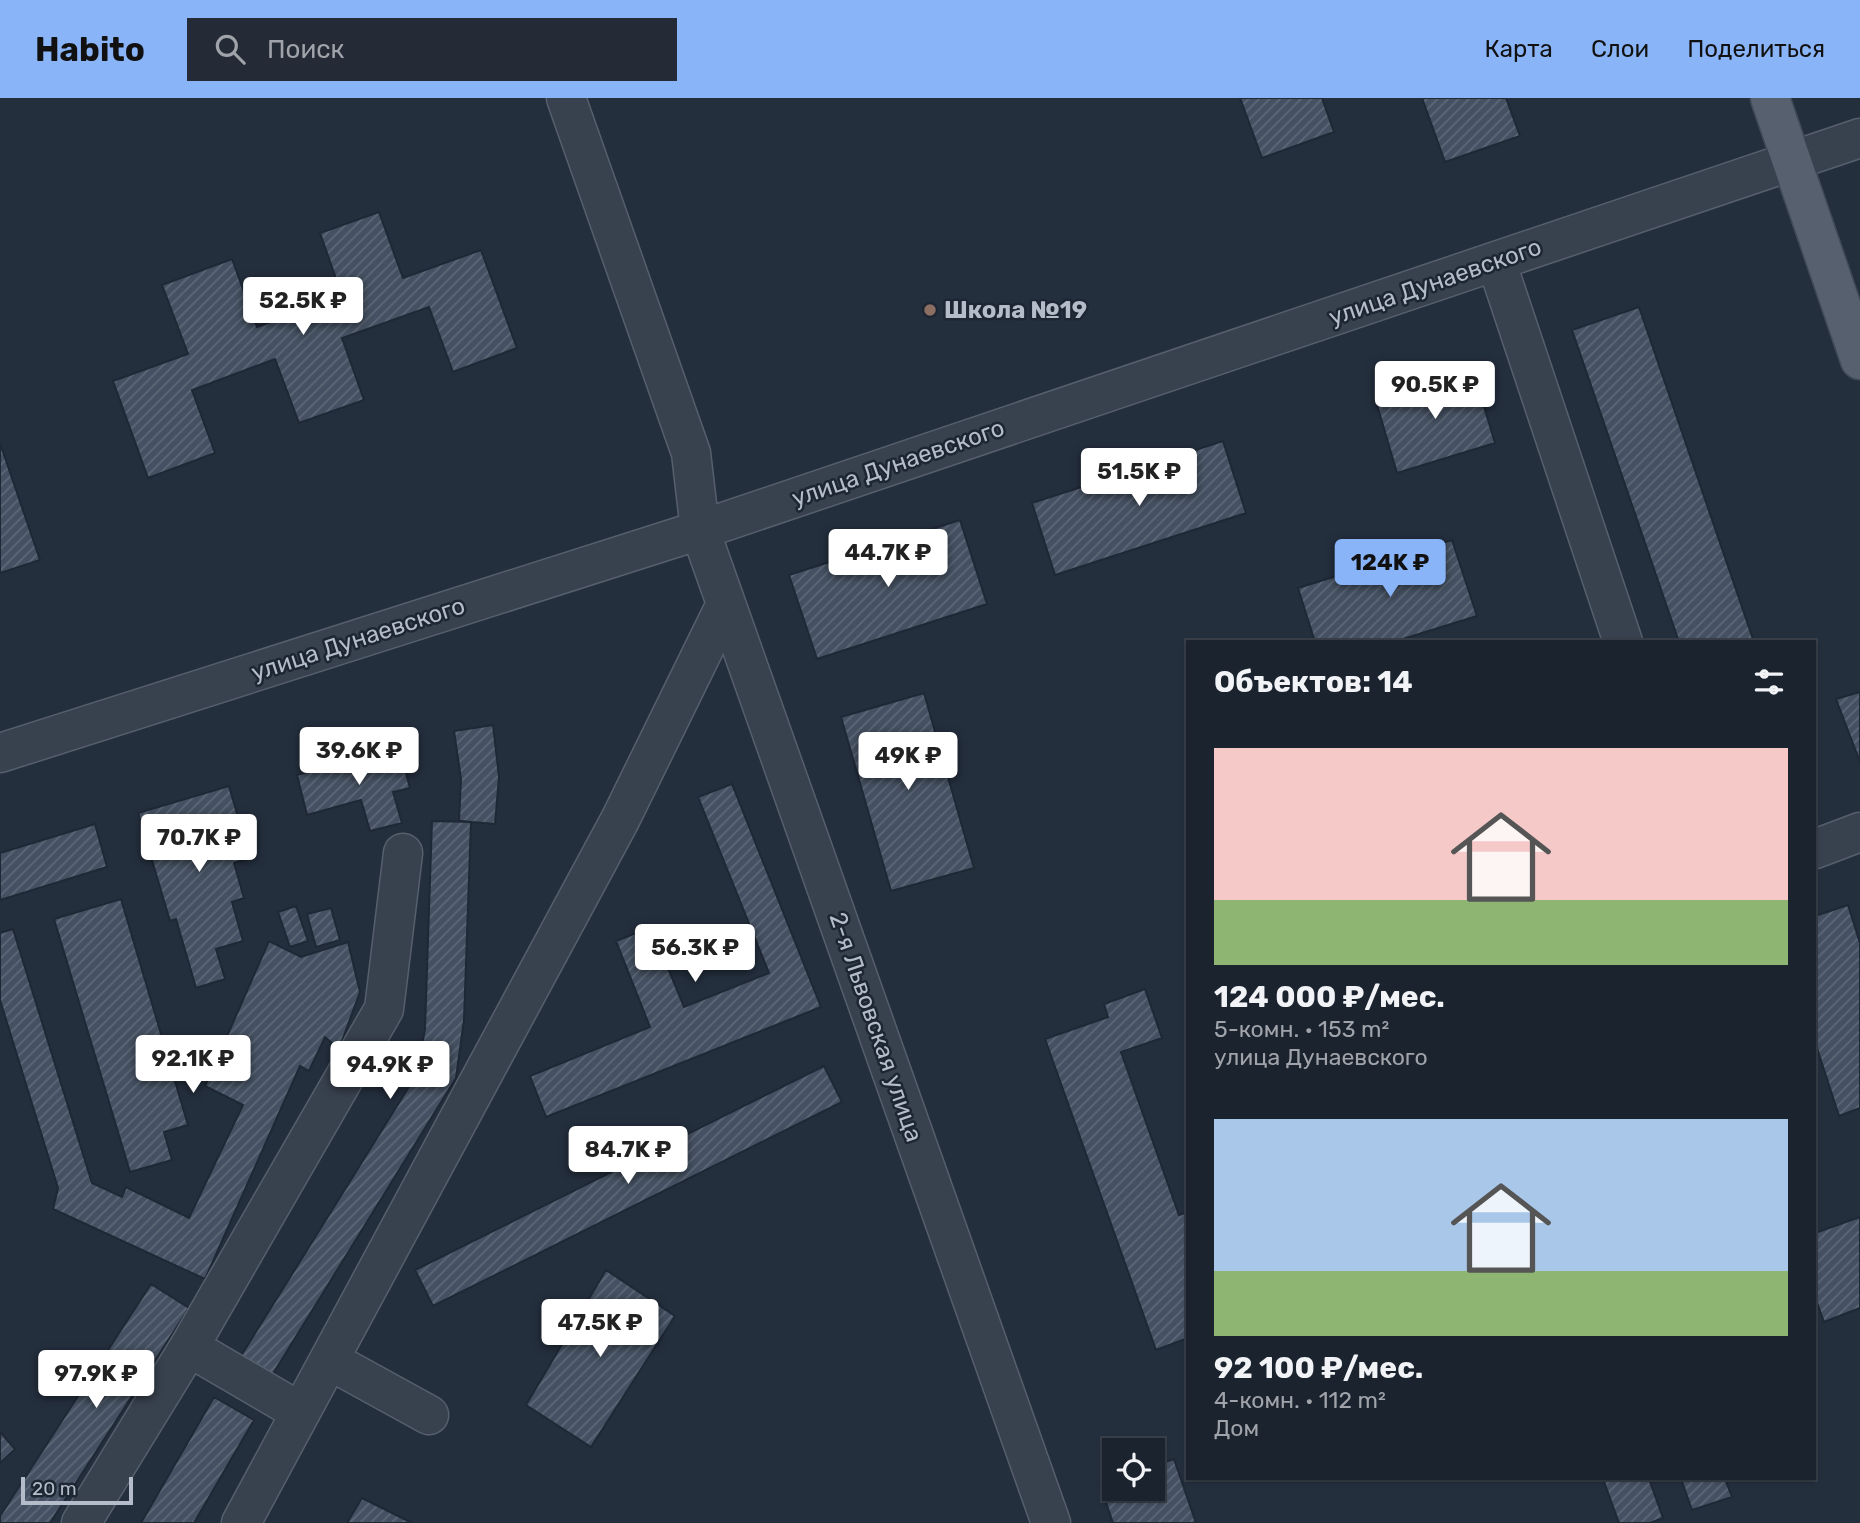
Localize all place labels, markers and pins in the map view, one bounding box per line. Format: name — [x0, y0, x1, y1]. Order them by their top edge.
pin: 52.5K ₽ — [238, 278, 368, 337]
place label: Школа №19 — [944, 296, 1087, 324]
marker: Школа №19 — [922, 302, 938, 318]
pin: 90.5K ₽ — [1370, 362, 1500, 421]
pin: 51.5K ₽ — [1074, 448, 1204, 508]
pin: 44.7K ₽ — [823, 530, 953, 589]
pin: 124K ₽ — [1333, 540, 1447, 599]
pin: 39.6K ₽ — [294, 728, 424, 787]
pin: 49K ₽ — [859, 732, 957, 792]
pin: 70.7K ₽ — [134, 814, 264, 874]
pin: 56.3K ₽ — [630, 924, 760, 984]
pin: 92.1K ₽ — [128, 1035, 258, 1095]
pin: 94.9K ₽ — [325, 1042, 455, 1101]
pin: 84.7K ₽ — [563, 1126, 693, 1186]
pin: 47.5K ₽ — [535, 1300, 665, 1359]
pin: 97.9K ₽ — [31, 1350, 161, 1410]

